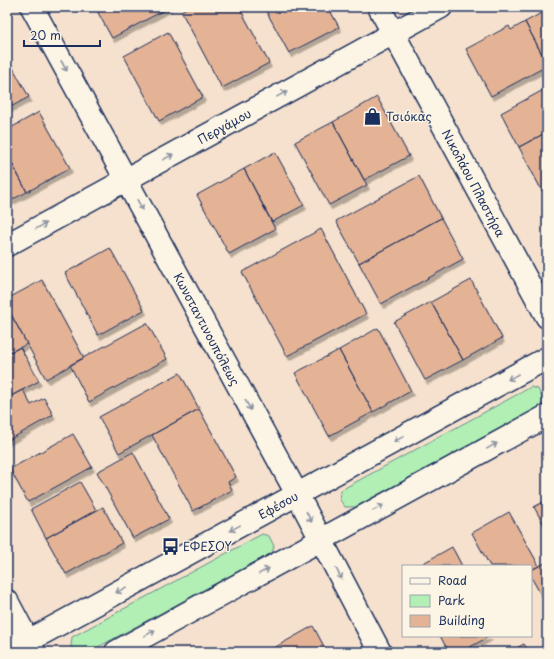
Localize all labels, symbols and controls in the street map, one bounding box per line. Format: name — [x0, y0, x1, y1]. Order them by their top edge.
scale bar — [24, 22, 100, 48]
text: 20 m — [30, 26, 61, 44]
one-way arrow — [61, 60, 69, 72]
one-way arrow — [275, 90, 287, 98]
street label: Περγάμου — [194, 104, 254, 148]
shop icon: Τσιόκας — [363, 106, 383, 126]
place label: Τσιόκας — [386, 107, 432, 125]
street label: Νικολάου Πλαστήρα — [438, 126, 510, 240]
one-way arrow — [161, 152, 173, 160]
one-way arrow — [136, 199, 144, 211]
one-way arrow — [35, 222, 47, 229]
street label: Κωνσταντινουπόλεως — [170, 269, 244, 389]
one-way arrow — [507, 373, 519, 381]
one-way arrow — [245, 399, 253, 411]
one-way arrow — [393, 436, 405, 443]
one-way arrow — [486, 441, 498, 449]
street label: Εφέσου — [255, 487, 301, 523]
one-way arrow — [372, 504, 384, 512]
one-way arrow — [305, 511, 313, 523]
one-way arrow — [229, 525, 241, 532]
bus stop icon: ΕΦΕΣΟΥ — [160, 536, 180, 556]
place label: ΕΦΕΣΟΥ — [183, 537, 232, 555]
legend — [402, 565, 532, 637]
one-way arrow — [258, 566, 270, 574]
one-way arrow — [335, 568, 343, 580]
text: Road — [438, 571, 467, 589]
one-way arrow — [115, 587, 127, 595]
text: Park — [438, 591, 465, 609]
text: Building — [438, 611, 485, 629]
one-way arrow — [144, 629, 156, 637]

